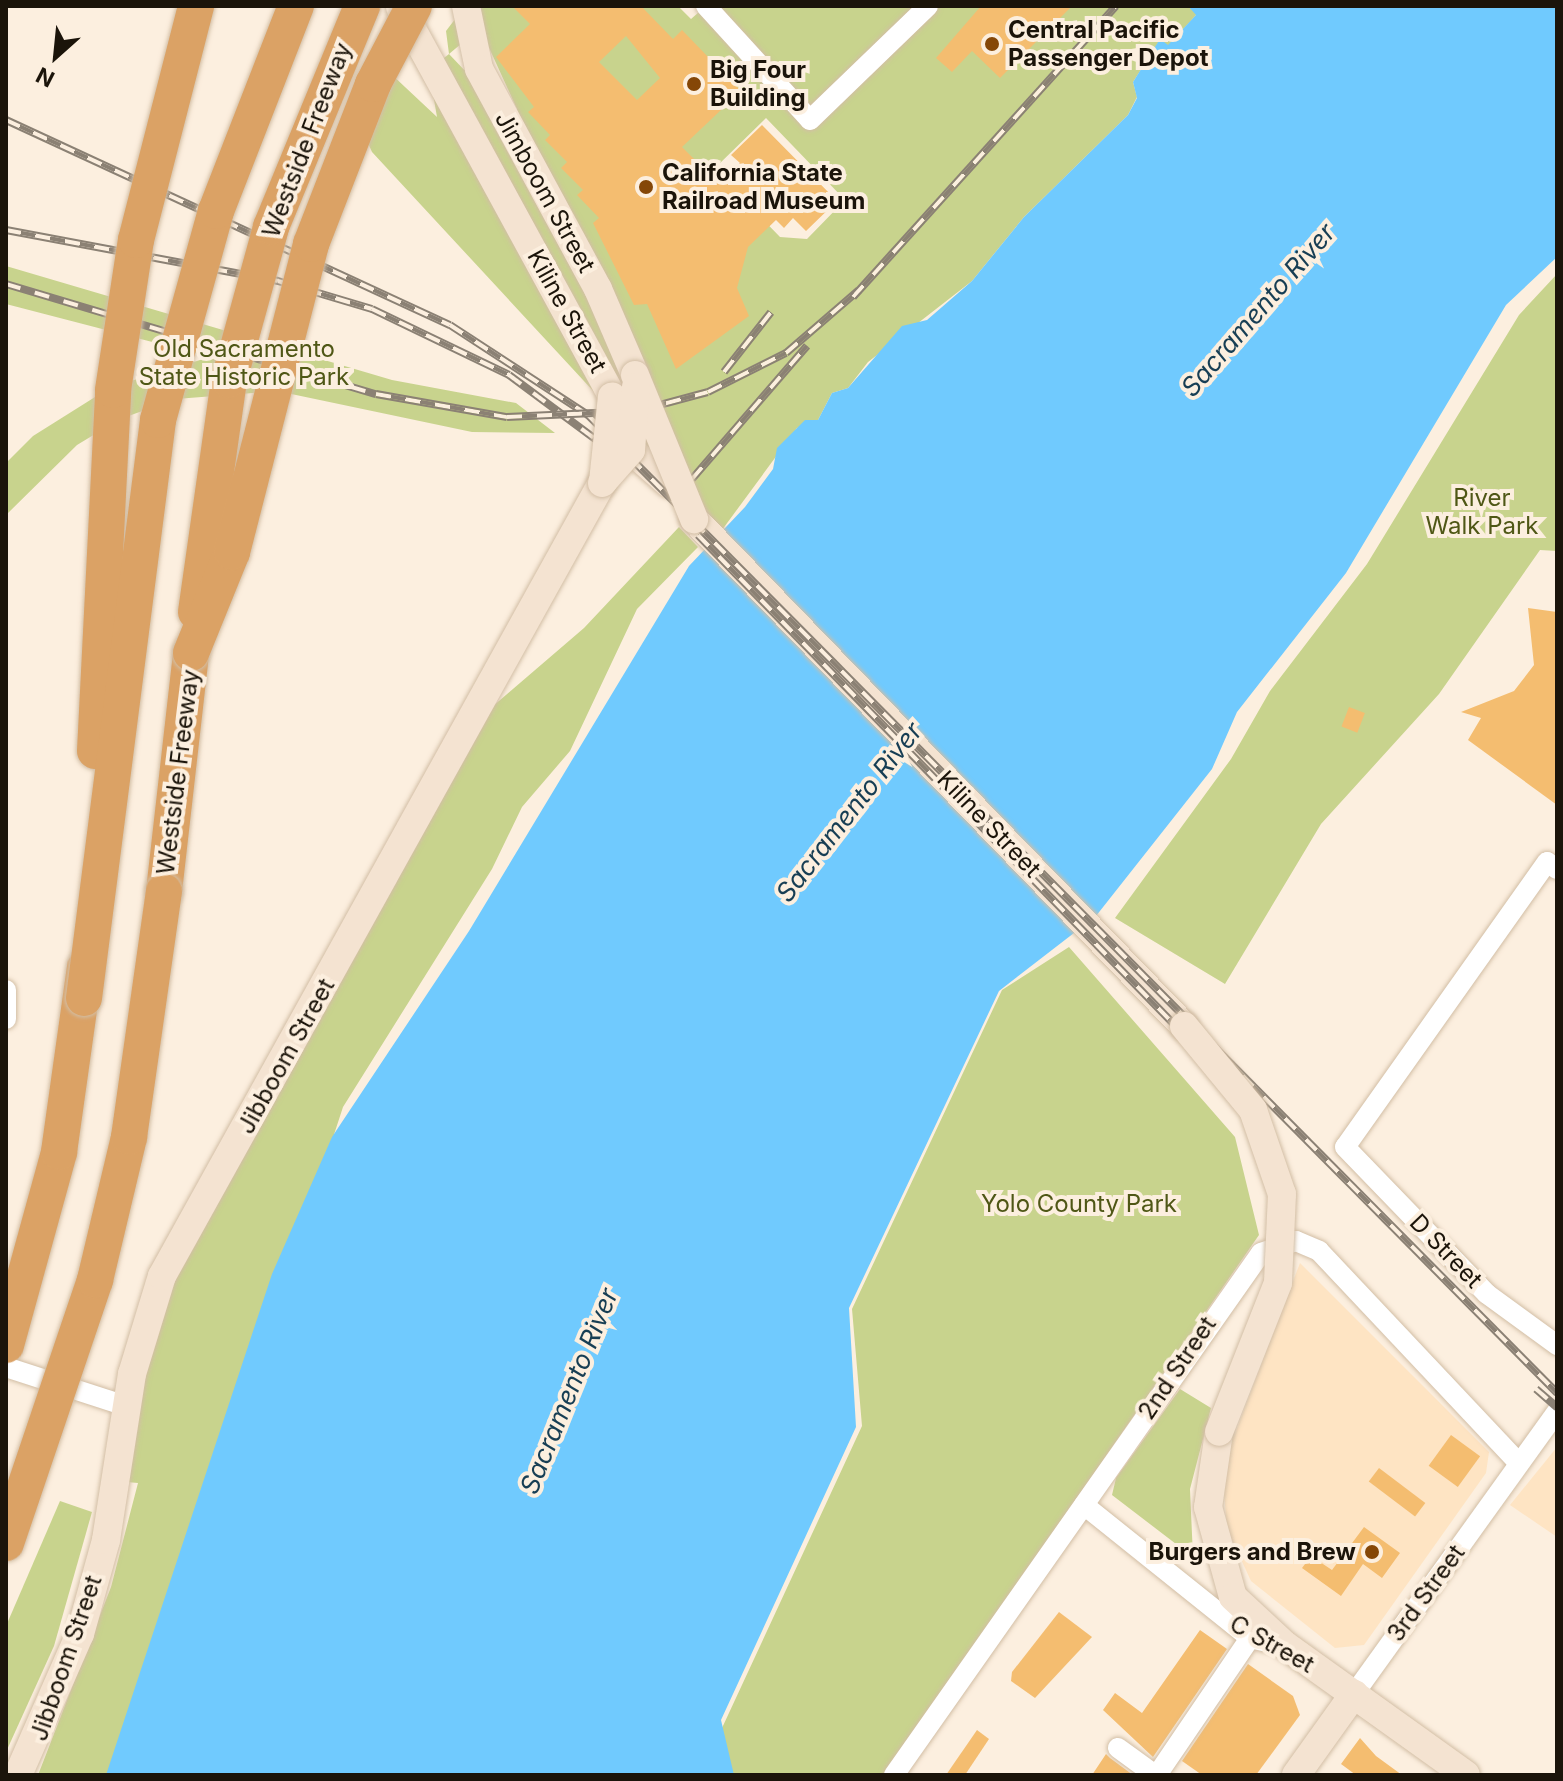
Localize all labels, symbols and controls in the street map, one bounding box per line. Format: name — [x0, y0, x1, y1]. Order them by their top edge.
north arrow — [16, 16, 96, 96]
place label: Central Pacific Passenger Depot — [1008, 16, 1208, 72]
marker: Central Pacific Passenger Depot — [983, 35, 1001, 53]
street label: Westside Freeway — [257, 38, 357, 242]
place label: Big Four Building — [710, 56, 806, 112]
text: N — [32, 62, 58, 93]
marker: Big Four Building — [685, 75, 703, 93]
street label: Jimboom Street — [489, 107, 601, 277]
place label: California State Railroad Museum — [662, 159, 865, 215]
marker: California State Railroad Museum — [637, 178, 655, 196]
water label: Sacramento River — [1174, 217, 1342, 403]
street label: Kiline Street — [521, 244, 613, 378]
park label: Old Sacramento State Historic Park — [139, 335, 349, 391]
park label: River Walk Park — [1425, 484, 1539, 540]
street label: Westside Freeway — [151, 668, 205, 876]
water label: Sacramento River — [769, 716, 929, 908]
street label: Kiline Street — [931, 765, 1047, 883]
street label: Jibboom Street — [231, 973, 341, 1139]
park label: Yolo County Park — [981, 1190, 1177, 1218]
street label: D Street — [1404, 1208, 1488, 1294]
water label: Sacramento River — [514, 1284, 624, 1498]
street label: 2nd Street — [1132, 1311, 1222, 1425]
place label: Burgers and Brew — [1149, 1538, 1356, 1566]
street label: 3rd Street — [1381, 1539, 1471, 1647]
marker: Burgers and Brew — [1363, 1543, 1381, 1561]
street label: Jibboom Street — [24, 1571, 108, 1745]
street label: C Street — [1225, 1609, 1319, 1679]

